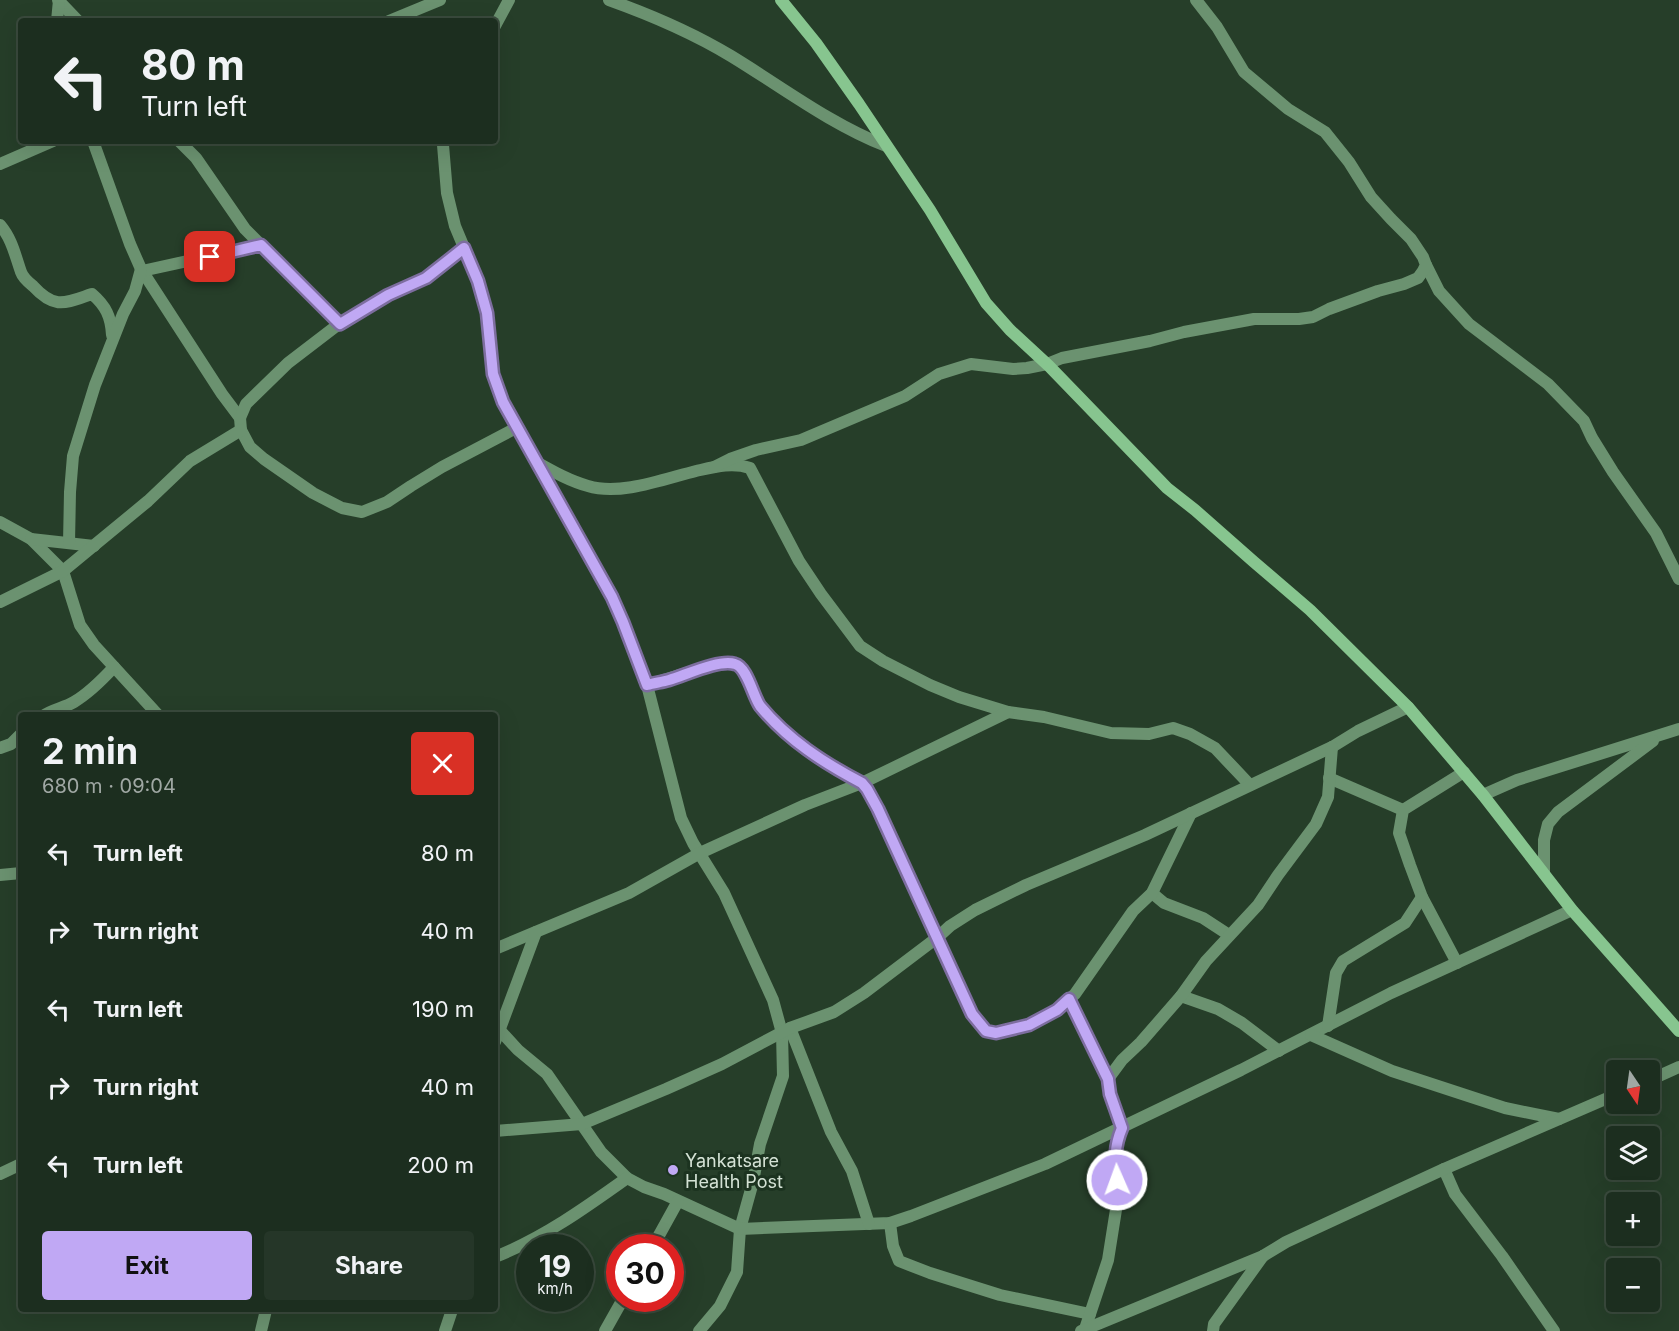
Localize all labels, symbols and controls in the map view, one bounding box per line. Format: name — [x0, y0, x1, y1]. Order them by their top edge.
text: 80 m — [141, 39, 245, 90]
icon: left — [42, 42, 120, 120]
text: Turn left — [141, 90, 247, 123]
pin — [184, 231, 235, 282]
icon: arrive — [193, 240, 226, 273]
text: 2 min — [42, 729, 138, 773]
button: close — [411, 732, 474, 795]
text: 680 m · 09:04 — [42, 774, 176, 798]
icon: left — [42, 837, 75, 870]
text: Turn left — [93, 840, 183, 866]
text: 80 m — [421, 840, 474, 866]
icon: right — [42, 915, 75, 948]
text: Turn right — [93, 918, 199, 944]
text: 40 m — [420, 918, 474, 944]
icon: left — [42, 993, 75, 1026]
text: Turn left — [93, 996, 183, 1022]
text: 190 m — [412, 996, 474, 1022]
north arrow — [1606, 1060, 1660, 1114]
map controls — [1606, 1060, 1660, 1312]
icon: right — [42, 1071, 75, 1104]
text: Turn right — [93, 1074, 199, 1100]
text: 40 m — [420, 1074, 474, 1100]
button: layers — [1606, 1126, 1660, 1180]
position arrow — [1085, 1148, 1149, 1212]
icon: left — [42, 1149, 75, 1182]
place label: Yankatsare Health Post — [685, 1150, 783, 1192]
text: Turn left — [93, 1152, 183, 1178]
text: 200 m — [407, 1152, 474, 1178]
marker: Yankatsare Health Post — [666, 1163, 680, 1177]
button: + — [1606, 1192, 1660, 1246]
button: Exit — [42, 1231, 252, 1300]
button: Share — [264, 1231, 474, 1300]
speed limit sign: 30 — [606, 1234, 684, 1312]
text: 19 — [539, 1248, 571, 1284]
button: − — [1606, 1258, 1660, 1312]
text: km/h — [537, 1279, 573, 1298]

